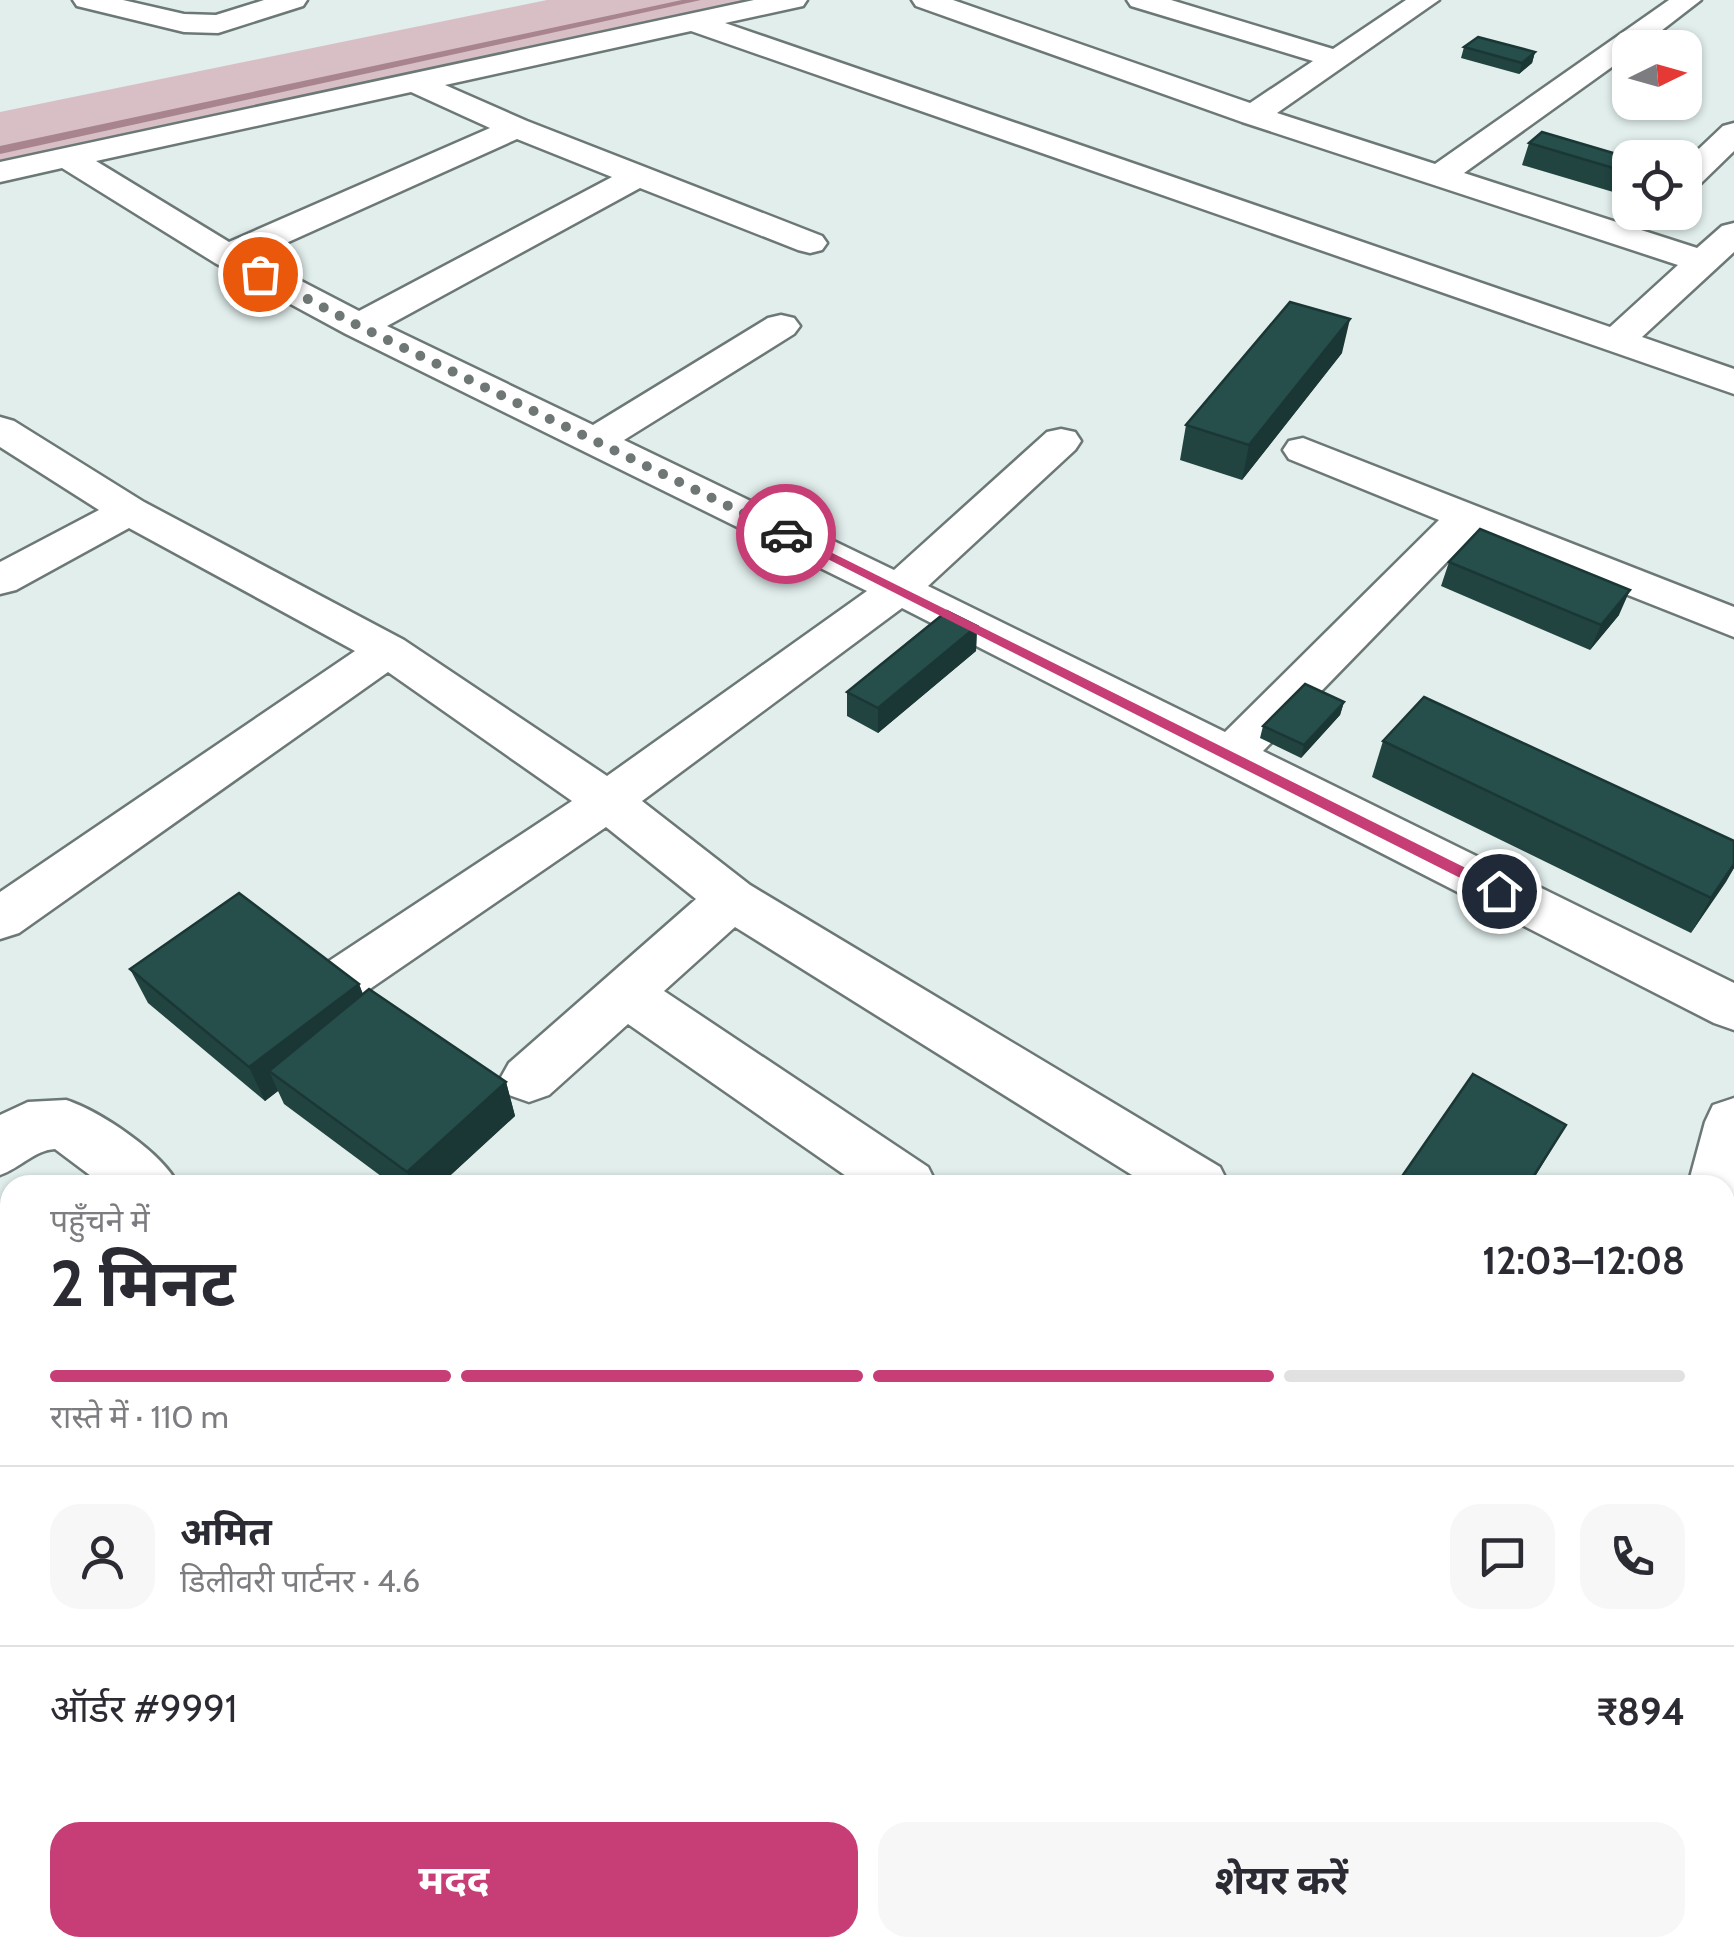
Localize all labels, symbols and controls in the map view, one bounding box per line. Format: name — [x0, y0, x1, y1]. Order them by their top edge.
north arrow — [1612, 30, 1702, 120]
map controls — [1612, 30, 1702, 230]
button: locate — [1612, 140, 1702, 230]
pin — [218, 232, 303, 317]
icon: bag — [233, 247, 288, 302]
courier — [736, 484, 836, 584]
icon: car — [759, 507, 814, 562]
pin — [1457, 849, 1542, 934]
icon: home — [1472, 864, 1527, 919]
text: पहुँचने में — [50, 1201, 150, 1240]
text: 12:03–12:08 — [1482, 1237, 1685, 1284]
text: 2 मिनट — [50, 1243, 235, 1322]
text: रास्ते में · 110 m — [50, 1397, 229, 1436]
button: person — [50, 1504, 155, 1609]
button: chat — [1450, 1504, 1555, 1609]
button: phone — [1580, 1504, 1685, 1609]
text: अमित — [180, 1508, 272, 1555]
text: डिलीवरी पार्टनर · 4.6 — [180, 1561, 420, 1600]
text: ऑर्डर #9991 — [50, 1685, 237, 1732]
text: ₹894 — [1596, 1688, 1685, 1735]
button: मदद — [50, 1822, 858, 1937]
button: शेयर करें — [878, 1822, 1685, 1937]

